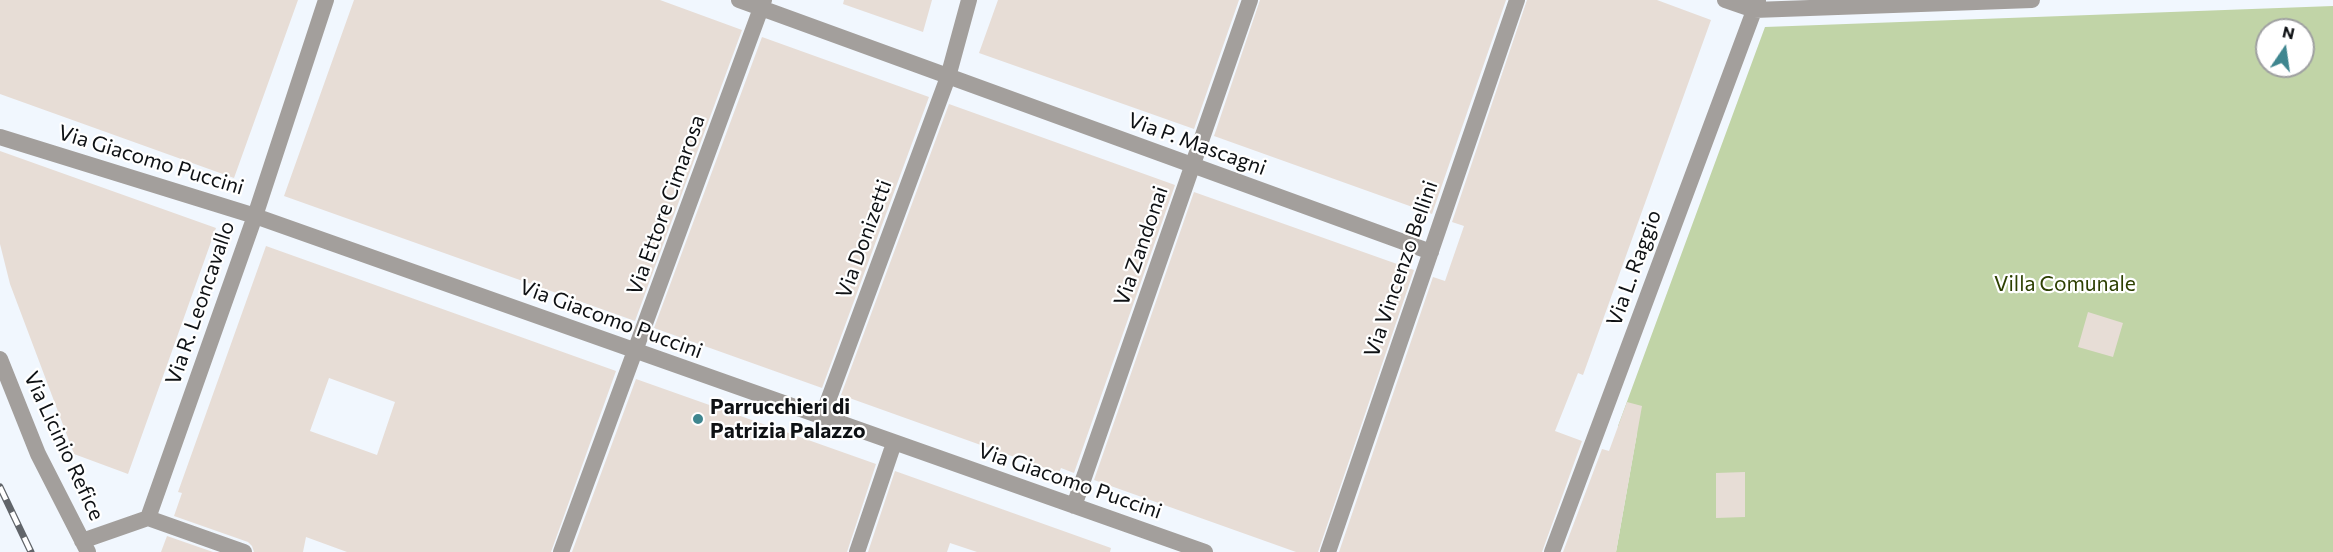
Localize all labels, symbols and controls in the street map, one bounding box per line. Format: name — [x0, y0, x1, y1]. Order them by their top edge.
north arrow — [2255, 18, 2315, 78]
text: N — [2281, 21, 2297, 43]
street label: Via P. Mascagni — [1124, 107, 1270, 181]
street label: Via Ettore Cimarosa — [622, 112, 710, 298]
street label: Via Giacomo Puccini — [55, 120, 247, 200]
street label: Via Donizetti — [831, 176, 897, 302]
street label: Via Vincenzo Bellini — [1359, 177, 1443, 361]
street label: Via Zandonai — [1109, 183, 1173, 309]
street label: Via L. Raggio — [1601, 207, 1667, 329]
street label: Via R. Leoncavallo — [160, 218, 240, 388]
park label: Villa Comunale — [1994, 271, 2136, 297]
street label: Via Giacomo Puccini — [516, 274, 706, 364]
street label: Via Licinio Refice — [18, 368, 110, 524]
place label: Parrucchieri di Patrizia Palazzo — [710, 394, 865, 444]
marker: Parrucchieri di Patrizia Palazzo — [691, 412, 705, 426]
street label: Via Giacomo Puccini — [975, 438, 1165, 524]

